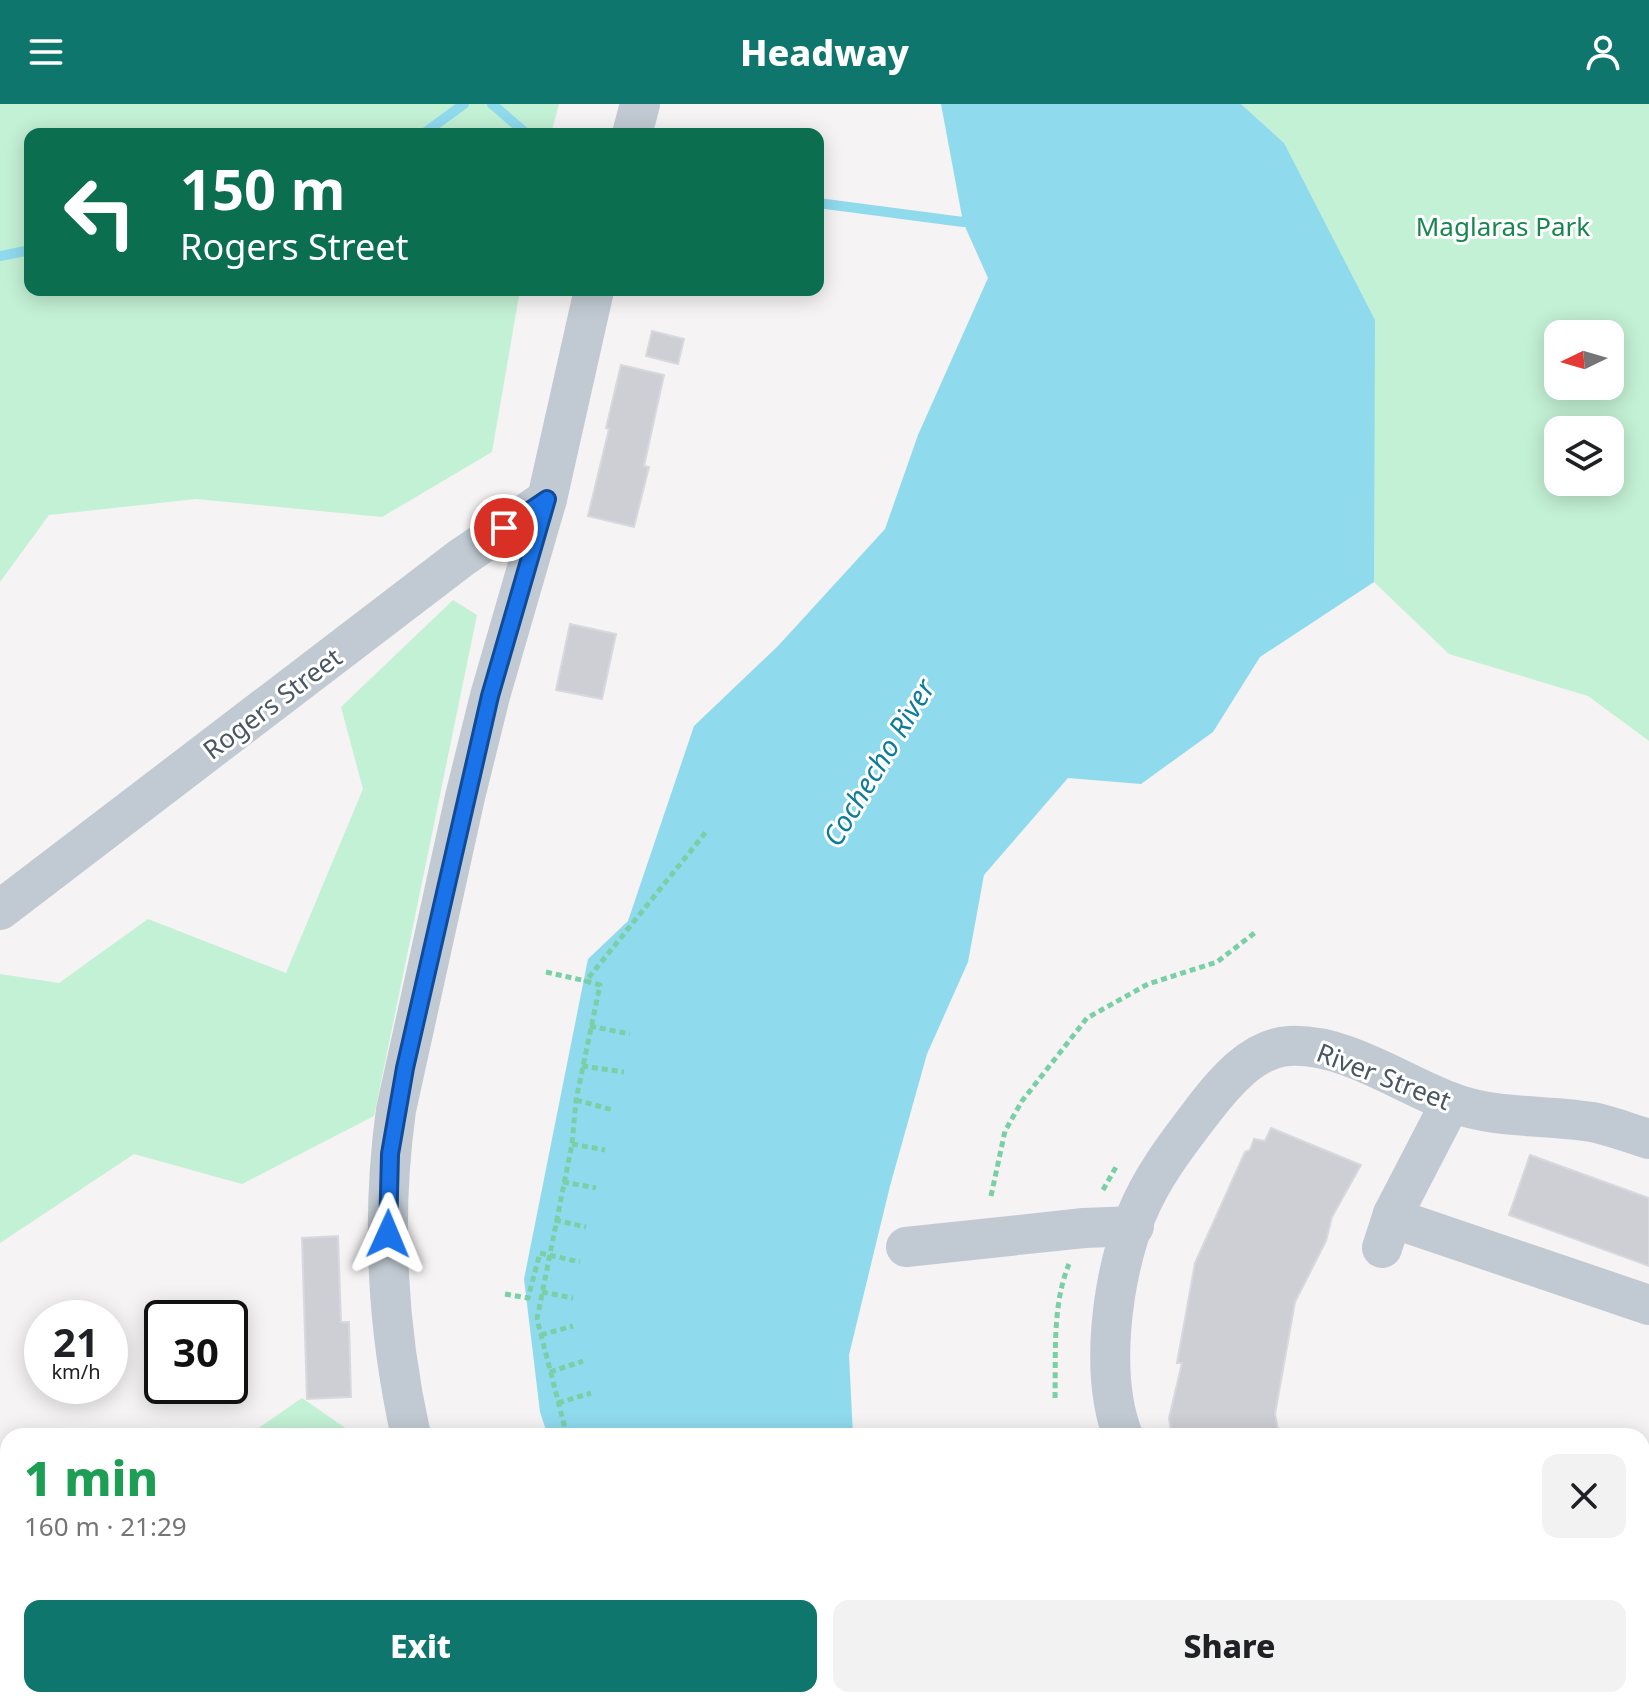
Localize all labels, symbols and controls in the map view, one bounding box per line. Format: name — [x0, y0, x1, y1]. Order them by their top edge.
text: Headway — [740, 28, 909, 77]
icon: menu — [24, 30, 68, 74]
icon: person — [1581, 30, 1625, 74]
text: 150 m — [180, 150, 345, 226]
icon: left — [48, 160, 152, 264]
park label: Maglaras Park — [1416, 208, 1590, 244]
text: Rogers Street — [180, 222, 409, 271]
north arrow — [1544, 320, 1624, 400]
map controls — [1544, 320, 1624, 496]
button: layers — [1544, 416, 1624, 496]
pin — [470, 494, 538, 562]
icon: arrive — [482, 506, 526, 550]
street label: Rogers Street — [195, 639, 349, 767]
water label: Cochecho River — [813, 670, 944, 853]
street label: River Street — [1312, 1034, 1456, 1118]
position arrow — [346, 1192, 430, 1276]
speed limit sign: 30 — [144, 1300, 248, 1404]
text: 21 — [53, 1314, 99, 1369]
text: km/h — [51, 1358, 101, 1385]
text: 1 min — [24, 1445, 158, 1510]
button: close — [1542, 1454, 1626, 1538]
text: 160 m · 21:29 — [24, 1508, 187, 1544]
button: Exit — [24, 1600, 817, 1692]
button: Share — [833, 1600, 1626, 1692]

